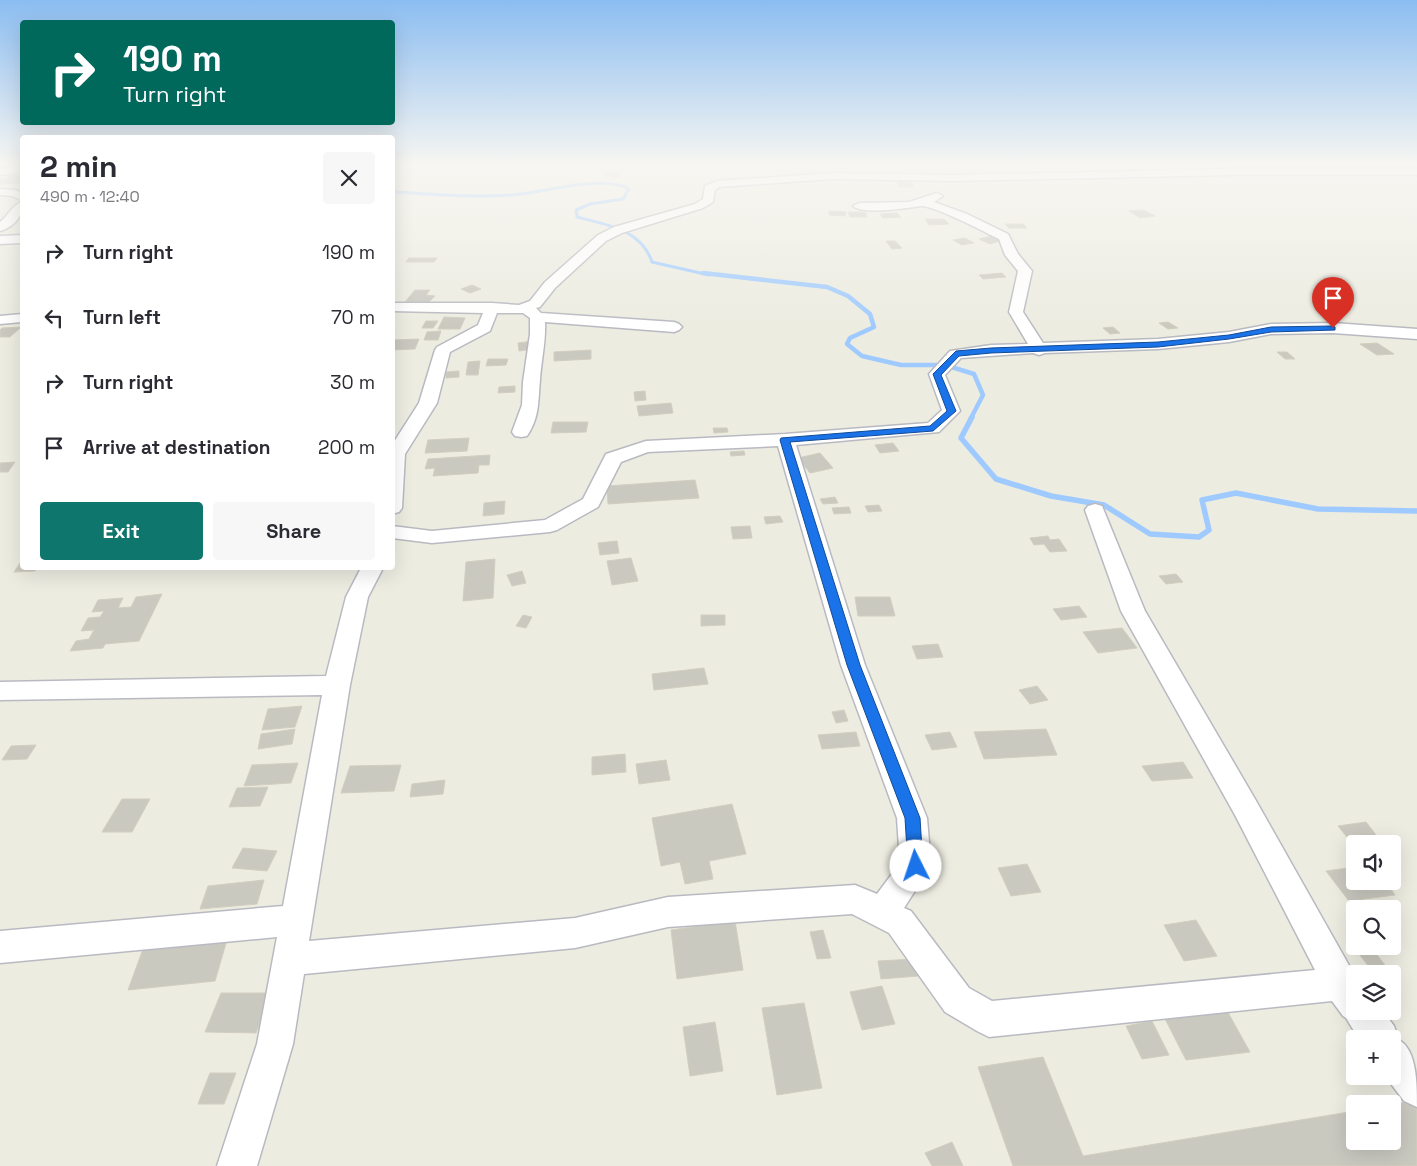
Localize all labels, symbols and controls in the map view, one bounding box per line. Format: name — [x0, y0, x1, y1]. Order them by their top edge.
text: 190 m — [123, 37, 222, 81]
icon: right — [40, 40, 105, 105]
text: Turn right — [123, 80, 226, 108]
text: 2 min — [40, 147, 118, 186]
button: close — [323, 152, 375, 204]
text: 490 m · 12:40 — [40, 186, 140, 207]
icon: right — [40, 239, 68, 267]
text: Turn right — [83, 240, 173, 265]
text: 190 m — [322, 240, 375, 265]
pin — [1312, 277, 1354, 328]
icon: arrive — [1319, 284, 1347, 312]
icon: left — [40, 304, 68, 332]
text: Turn left — [83, 305, 161, 330]
text: 70 m — [331, 305, 375, 330]
icon: right — [40, 369, 68, 397]
text: Turn right — [83, 370, 173, 395]
text: 30 m — [330, 370, 375, 395]
icon: arrive — [40, 434, 68, 462]
text: Arrive at destination — [83, 435, 271, 460]
text: 200 m — [318, 435, 375, 460]
button: Exit — [40, 502, 203, 560]
button: Share — [213, 502, 375, 560]
map controls — [1346, 835, 1401, 1150]
button: sound — [1346, 835, 1401, 890]
position arrow — [889, 839, 941, 891]
button: search — [1346, 900, 1401, 955]
button: layers — [1346, 965, 1401, 1020]
button: + — [1346, 1030, 1401, 1085]
button: − — [1346, 1095, 1401, 1150]

